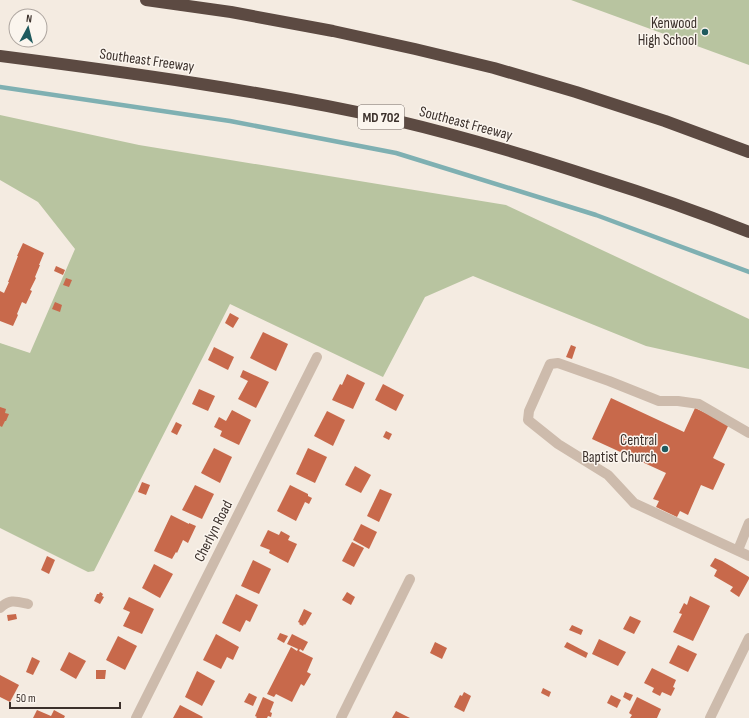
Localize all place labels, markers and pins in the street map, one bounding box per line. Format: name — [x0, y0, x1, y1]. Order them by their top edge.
place label: Kenwood High School — [638, 14, 697, 50]
marker: Kenwood High School — [700, 27, 710, 37]
place label: Central Baptist Church — [582, 431, 657, 467]
marker: Central Baptist Church — [660, 444, 670, 454]

